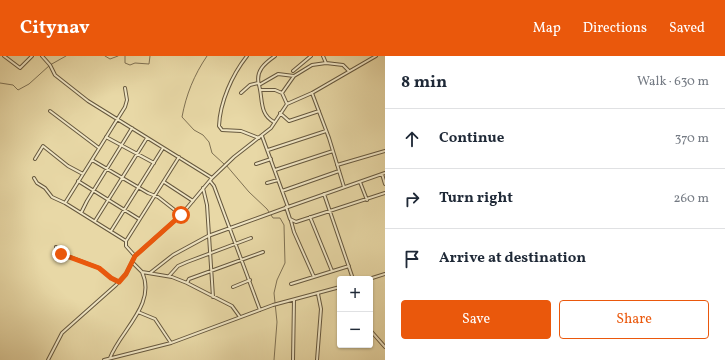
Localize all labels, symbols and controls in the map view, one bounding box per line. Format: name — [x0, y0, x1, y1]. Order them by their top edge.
text: Citynav — [20, 15, 90, 41]
text: Map — [533, 19, 561, 38]
text: Directions — [583, 19, 647, 38]
text: Saved — [669, 19, 705, 38]
text: 8 min — [401, 71, 447, 94]
text: Walk · 630 m — [637, 73, 709, 91]
icon: ahead — [401, 128, 423, 150]
text: Continue — [439, 128, 504, 149]
text: 370 m — [675, 130, 709, 148]
icon: right — [401, 188, 423, 210]
text: Turn right — [439, 188, 513, 209]
text: 260 m — [674, 190, 709, 208]
route start — [172, 206, 190, 224]
route end — [52, 245, 70, 263]
icon: arrive — [401, 248, 423, 270]
text: Arrive at destination — [439, 248, 586, 269]
map controls — [337, 276, 373, 348]
button: + — [337, 276, 373, 312]
button: Save — [401, 300, 551, 339]
button: Share — [559, 300, 709, 339]
button: − — [337, 312, 373, 348]

